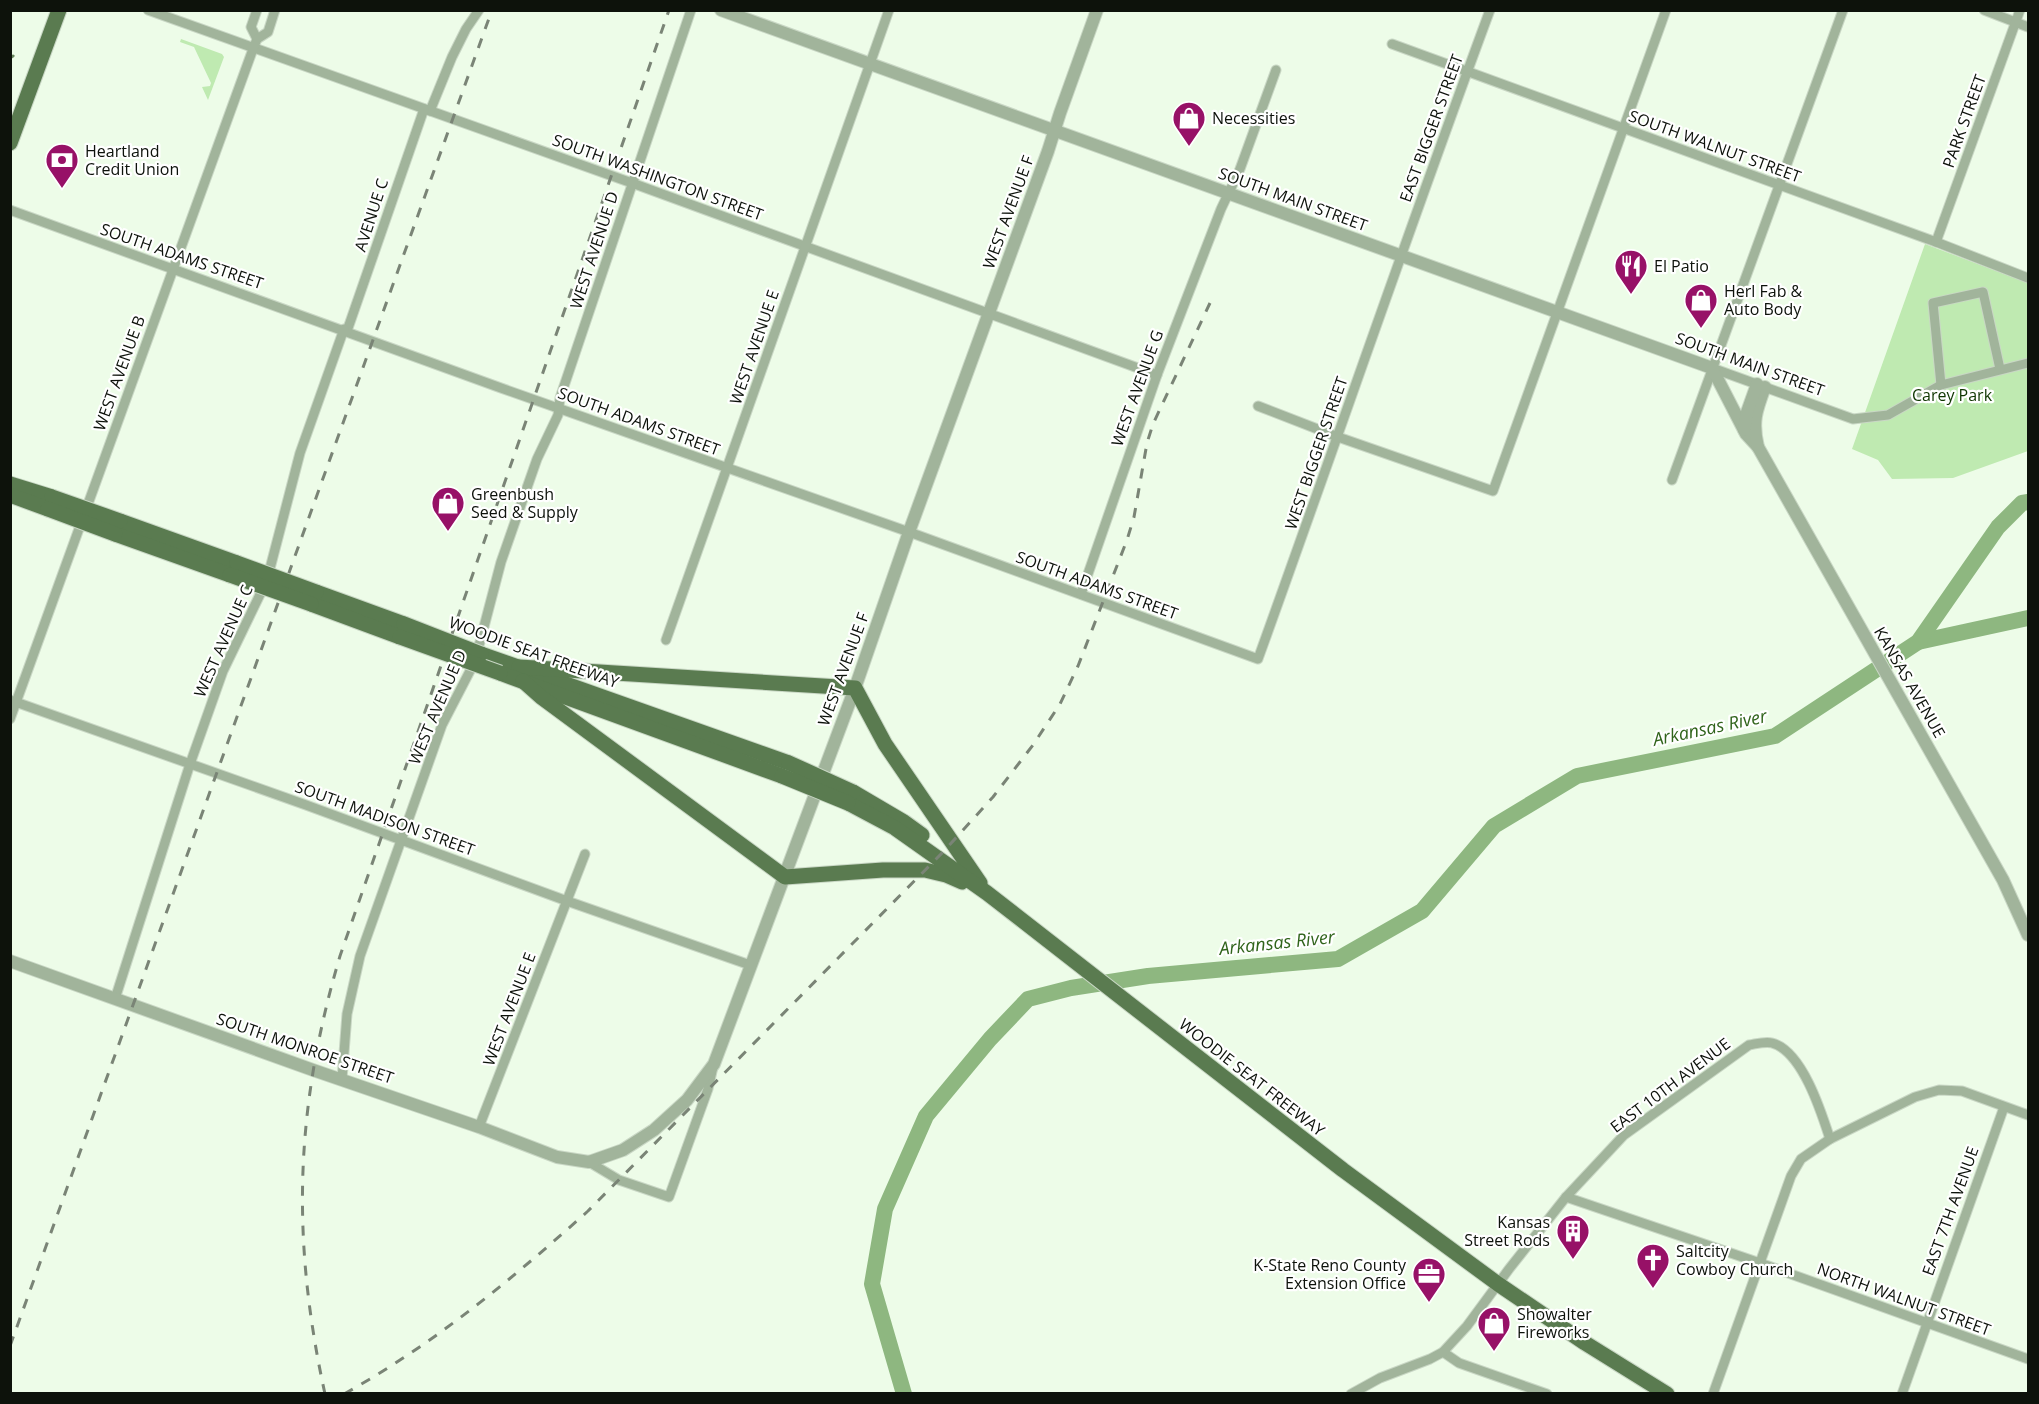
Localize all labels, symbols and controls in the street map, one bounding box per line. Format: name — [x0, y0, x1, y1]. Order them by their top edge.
street label: EAST BIGGER STREET — [1394, 51, 1468, 205]
street label: PARK STREET — [1937, 71, 1991, 171]
shop icon: Necessities — [1171, 100, 1207, 147]
street label: SOUTH WALNUT STREET — [1626, 105, 1804, 187]
place label: Necessities — [1212, 107, 1295, 129]
street label: SOUTH WASHINGTON STREET — [550, 129, 767, 225]
place label: Heartland Credit Union — [85, 140, 179, 180]
bank icon: Heartland Credit Union — [44, 142, 80, 189]
street label: WEST AVENUE F — [977, 152, 1039, 272]
street label: SOUTH MAIN STREET — [1216, 162, 1371, 236]
street label: AVENUE C — [349, 176, 393, 254]
street label: WEST AVENUE D — [565, 188, 623, 312]
street label: SOUTH ADAMS STREET — [98, 218, 267, 294]
restaurant icon: El Patio — [1613, 248, 1649, 295]
place label: El Patio — [1654, 255, 1709, 277]
place label: Herl Fab & Auto Body — [1724, 280, 1803, 320]
shop icon: Herl Fab & Auto Body — [1683, 282, 1719, 329]
street label: WEST AVENUE E — [724, 287, 784, 407]
street label: WEST AVENUE B — [88, 312, 150, 434]
street label: WEST AVENUE G — [1106, 327, 1168, 449]
street label: SOUTH MAIN STREET — [1673, 327, 1828, 401]
street label: WEST BIGGER STREET — [1279, 373, 1353, 532]
street label: SOUTH ADAMS STREET — [555, 381, 723, 461]
park label: Carey Park — [1912, 384, 1993, 406]
place label: Greenbush Seed & Supply — [471, 483, 579, 523]
shop icon: Greenbush Seed & Supply — [430, 485, 466, 532]
street label: SOUTH ADAMS STREET — [1013, 545, 1181, 625]
street label: WEST AVENUE C — [188, 581, 258, 701]
street label: WEST AVENUE F — [812, 609, 874, 729]
street label: WOODIE SEAT FREEWAY — [446, 611, 622, 693]
street label: KANSAS AVENUE — [1869, 622, 1951, 742]
street label: WEST AVENUE D — [403, 646, 471, 768]
water label: Arkansas River — [1649, 703, 1770, 751]
street label: SOUTH MADISON STREET — [292, 775, 478, 861]
water label: Arkansas River — [1216, 924, 1337, 960]
street label: WEST AVENUE E — [477, 949, 541, 1069]
street label: SOUTH MONROE STREET — [214, 1007, 397, 1089]
street label: WOODIE SEAT FREEWAY — [1175, 1013, 1329, 1141]
street label: EAST 10TH AVENUE — [1605, 1033, 1735, 1137]
street label: EAST 7TH AVENUE — [1916, 1143, 1984, 1279]
place label: Kansas Street Rods — [1464, 1211, 1550, 1251]
building icon: Kansas Street Rods — [1555, 1213, 1591, 1260]
place label: Saltcity Cowboy Church — [1676, 1240, 1793, 1280]
church icon: Saltcity Cowboy Church — [1635, 1242, 1671, 1289]
place label: K-State Reno County Extension Office — [1253, 1254, 1407, 1294]
office icon: K-State Reno County Extension Office — [1411, 1256, 1447, 1303]
street label: NORTH WALNUT STREET — [1814, 1257, 1994, 1341]
place label: Showalter Fireworks — [1517, 1303, 1592, 1343]
shop icon: Showalter Fireworks — [1476, 1305, 1512, 1352]

